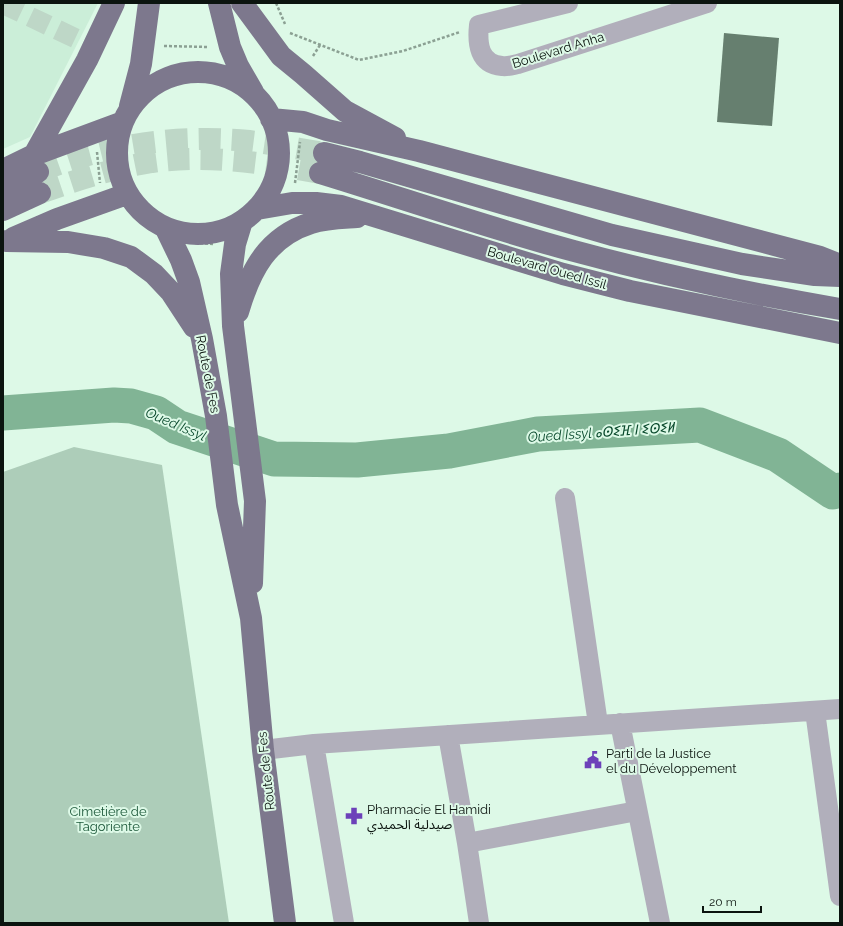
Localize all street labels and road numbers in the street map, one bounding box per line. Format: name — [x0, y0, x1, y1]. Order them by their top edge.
street label: Boulevard Anha — [510, 29, 606, 71]
street label: Boulevard Oued Issil — [486, 244, 609, 292]
street label: Route de Fes — [193, 334, 223, 414]
street label: Route de Fes — [254, 731, 278, 811]

